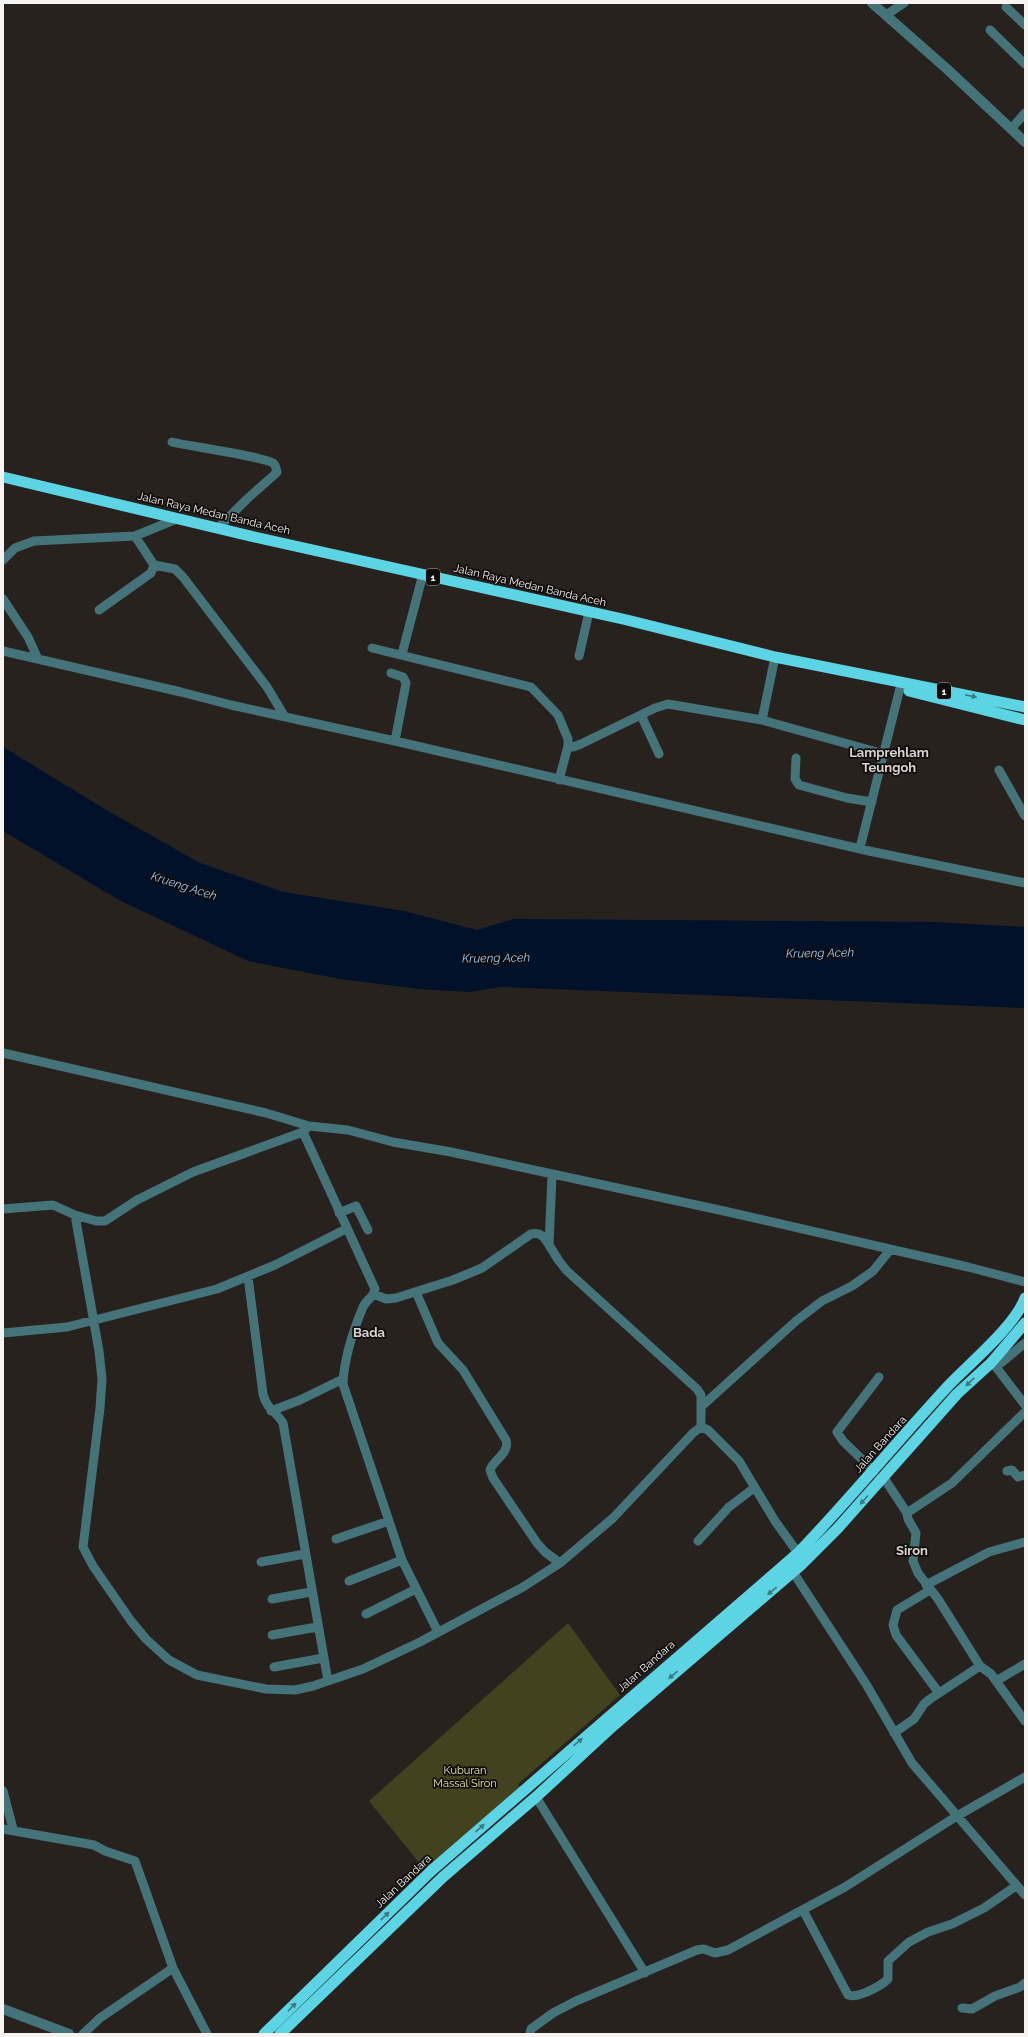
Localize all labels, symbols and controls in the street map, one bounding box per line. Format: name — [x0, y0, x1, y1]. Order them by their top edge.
street label: Jalan Raya Medan Banda Aceh — [136, 490, 291, 537]
street label: Jalan Raya Medan Banda Aceh — [452, 562, 607, 609]
road number: 1 — [426, 569, 440, 585]
road number: 1 — [937, 683, 951, 699]
one-way arrow — [964, 693, 977, 699]
district label: Lamprehlam Teungoh — [849, 745, 929, 775]
water label: Krueng Aceh — [149, 869, 219, 903]
water label: Krueng Aceh — [786, 945, 855, 961]
water label: Krueng Aceh — [462, 950, 531, 966]
district label: Bada — [353, 1325, 386, 1340]
one-way arrow — [965, 1378, 975, 1387]
street label: Jalan Bandara — [852, 1413, 909, 1475]
one-way arrow — [860, 1495, 869, 1504]
district label: Siron — [896, 1543, 928, 1558]
one-way arrow — [766, 1586, 777, 1595]
street label: Jalan Bandara — [615, 1638, 678, 1695]
one-way arrow — [667, 1671, 678, 1680]
one-way arrow — [573, 1738, 583, 1747]
park label: Kuburan Massal Siron — [433, 1764, 497, 1790]
one-way arrow — [476, 1824, 485, 1833]
street label: Jalan Bandara — [373, 1852, 434, 1911]
one-way arrow — [380, 1912, 389, 1921]
one-way arrow — [287, 2002, 296, 2011]

